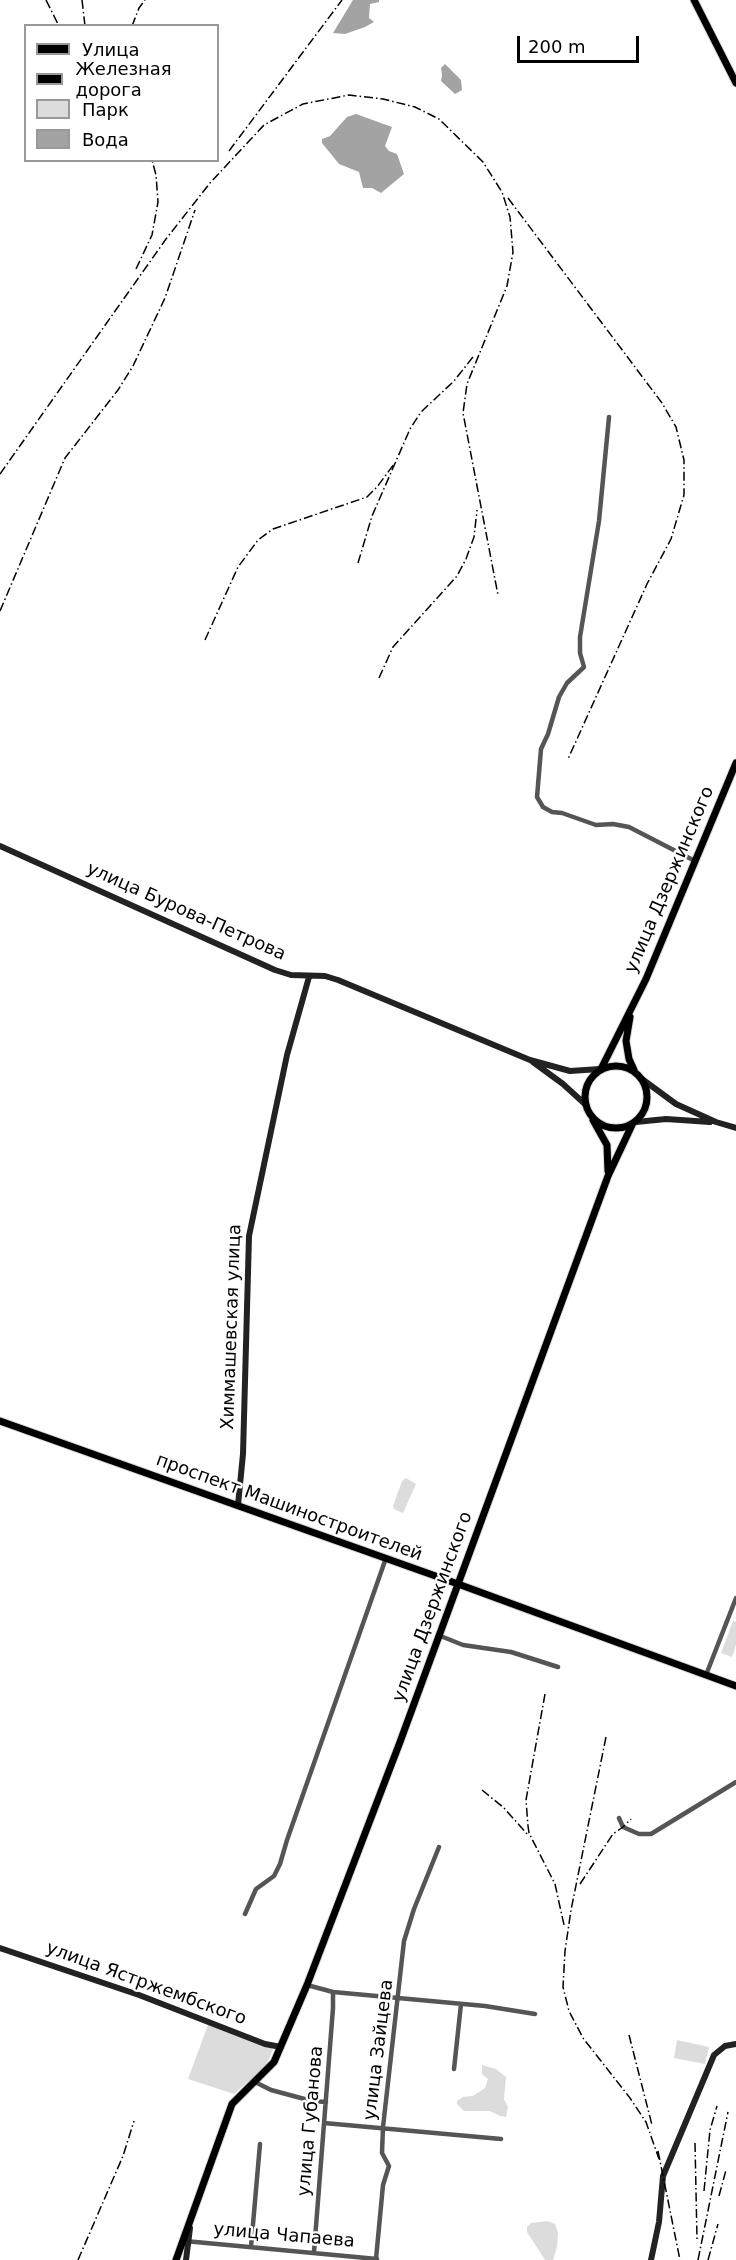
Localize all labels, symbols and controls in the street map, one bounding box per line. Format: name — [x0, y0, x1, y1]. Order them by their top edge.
legend — [24, 24, 219, 162]
scale bar — [520, 24, 642, 62]
text: 200 m — [528, 36, 586, 57]
text: Улица — [82, 39, 139, 60]
text: Железная дорога — [75, 58, 172, 100]
text: Парк — [82, 99, 129, 120]
text: Вода — [82, 129, 129, 150]
street label: улица Дзержинского — [621, 783, 719, 977]
street label: улица Бурова-Петрова — [83, 858, 289, 966]
street label: Химмашевская улица — [218, 1224, 246, 1430]
street label: проспект Машиностроителей — [153, 1450, 425, 1566]
street label: улица Дзержинского — [388, 1509, 478, 1705]
street label: улица Ястржембского — [43, 1938, 249, 2030]
street label: улица Зайцева — [360, 1978, 398, 2122]
street label: улица Губанова — [294, 2045, 328, 2197]
street label: улица Чапаева — [212, 2219, 356, 2253]

